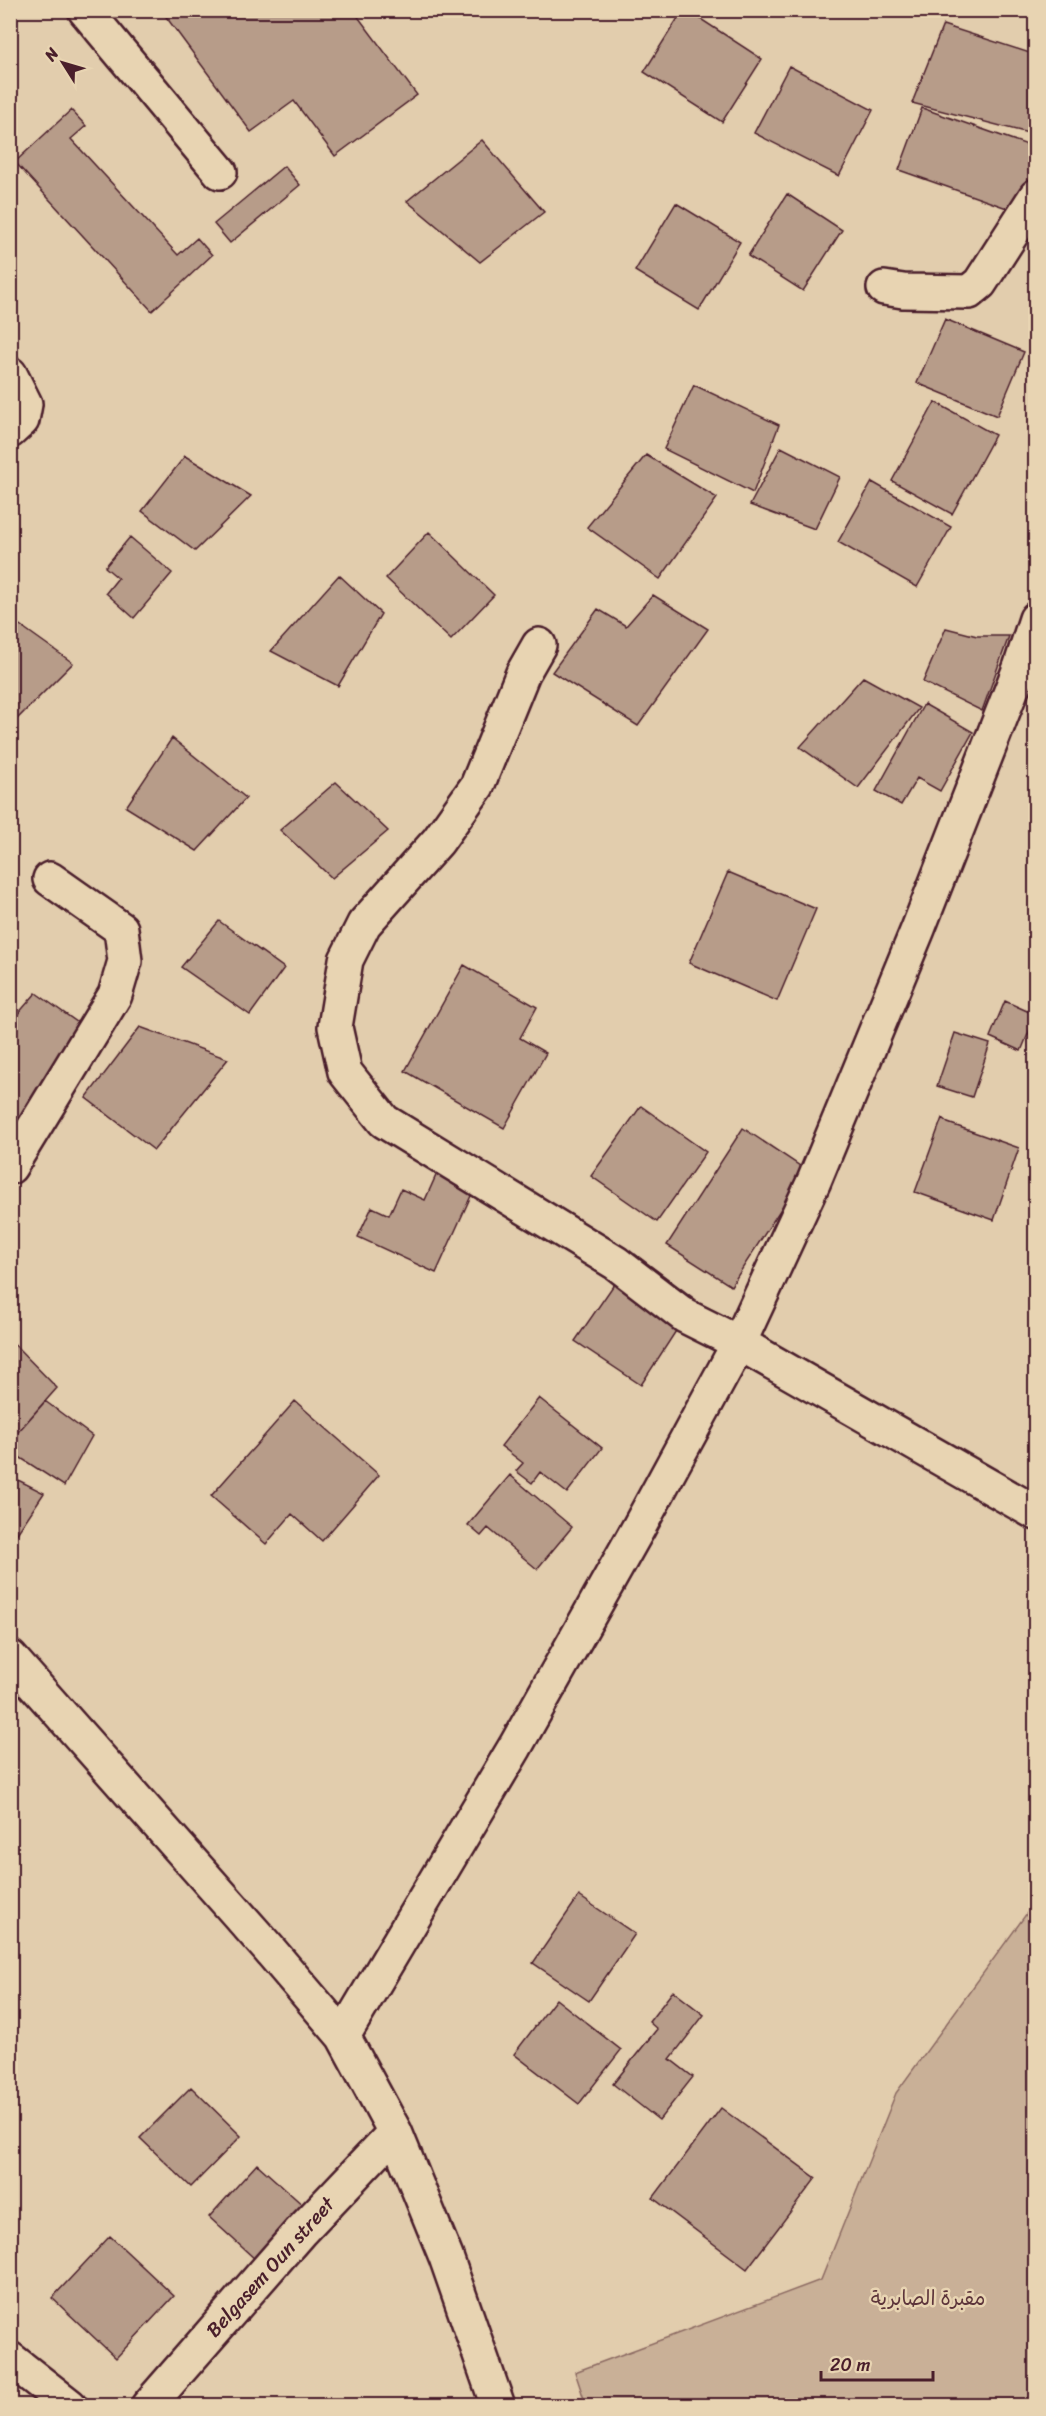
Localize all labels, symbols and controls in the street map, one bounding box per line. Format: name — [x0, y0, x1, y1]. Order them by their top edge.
north arrow — [33, 33, 93, 93]
text: N — [36, 40, 67, 68]
street label: Belgasem Oun street — [197, 2188, 344, 2346]
park label: مقبرة الصابرية — [871, 2281, 985, 2316]
scale bar — [821, 2344, 934, 2382]
text: 20 m — [830, 2349, 870, 2381]

